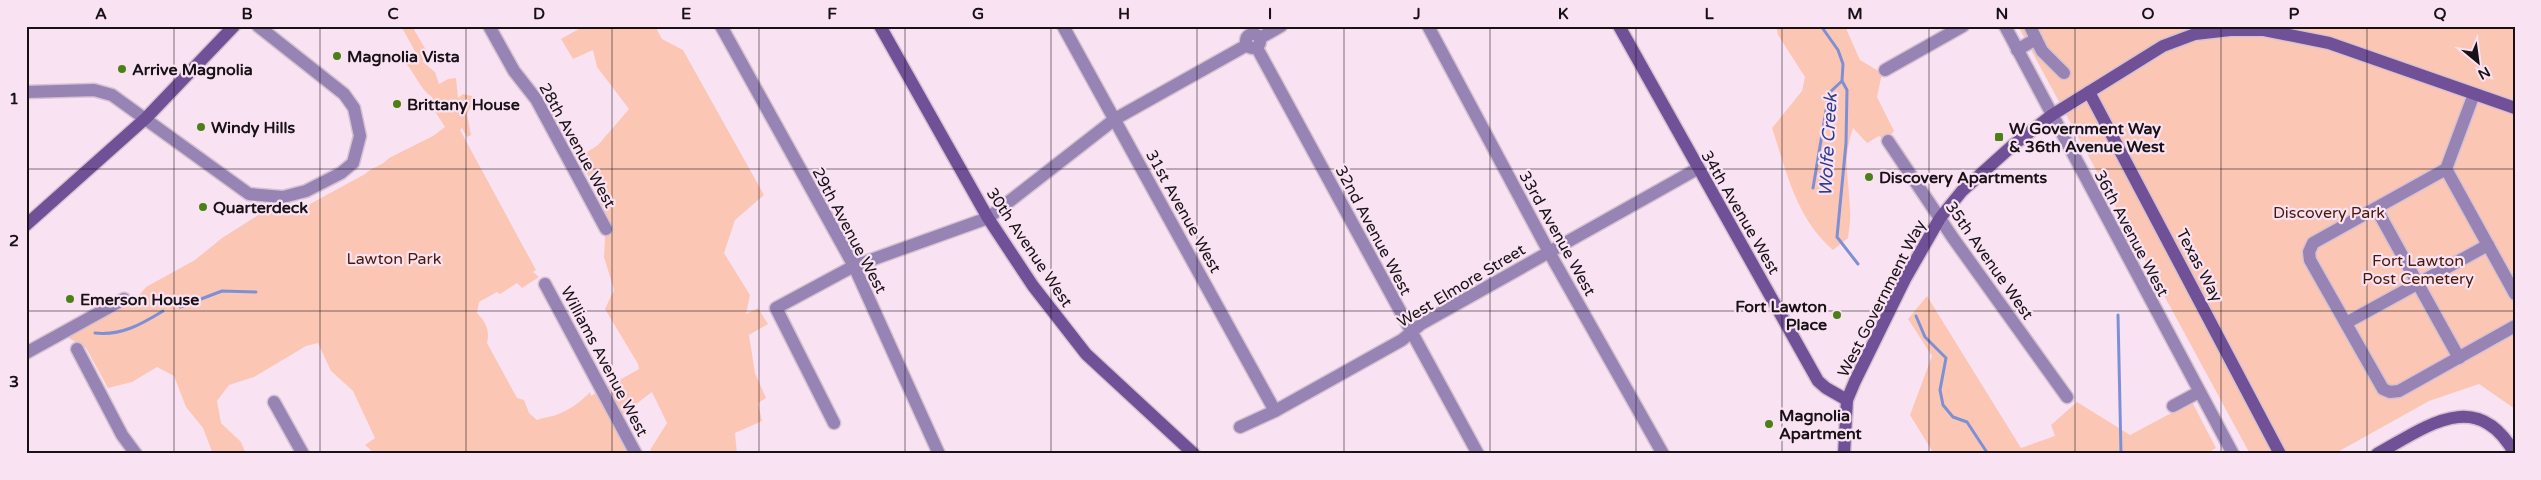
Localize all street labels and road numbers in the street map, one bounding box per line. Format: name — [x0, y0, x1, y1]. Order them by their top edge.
street label: 28th Avenue West — [534, 80, 620, 211]
street label: 31st Avenue West — [1141, 146, 1225, 277]
street label: 34th Avenue West — [1697, 147, 1784, 278]
street label: 32nd Avenue West — [1331, 162, 1416, 299]
street label: 29th Avenue West — [807, 164, 891, 297]
street label: 33rd Avenue West — [1514, 167, 1600, 300]
street label: 36th Avenue West — [2089, 167, 2173, 300]
street label: 30th Avenue West — [982, 184, 1077, 311]
street label: 35th Avenue West — [1941, 198, 2037, 324]
street label: West Government Way — [1833, 216, 1930, 380]
street label: Texas Way — [2171, 225, 2227, 306]
street label: West Elmore Street — [1394, 240, 1529, 332]
street label: Williams Avenue West — [556, 283, 652, 440]

